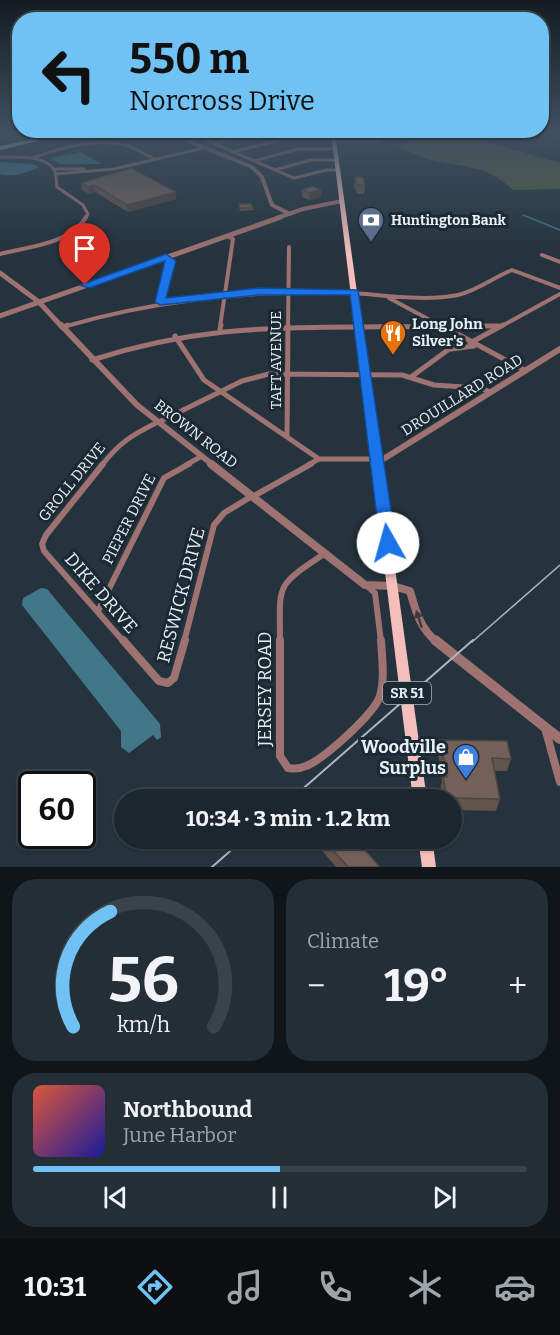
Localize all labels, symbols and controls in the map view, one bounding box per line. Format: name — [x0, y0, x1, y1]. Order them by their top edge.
text: 550 m — [129, 34, 249, 84]
icon: left — [30, 36, 108, 114]
text: Norcross Drive — [129, 85, 315, 117]
bank icon: Huntington Bank — [356, 205, 386, 243]
place label: Huntington Bank — [391, 212, 507, 229]
pin — [59, 223, 110, 285]
icon: arrive — [68, 232, 101, 265]
street label: TAFT AVENUE — [267, 311, 285, 409]
place label: Long John Silver's — [412, 315, 483, 350]
restaurant icon: Long John Silver's — [378, 318, 408, 356]
street label: DROUILLARD ROAD — [398, 350, 526, 440]
street label: BROWN ROAD — [151, 396, 241, 472]
street label: GROLL DRIVE — [35, 439, 109, 525]
street label: PIEPER DRIVE — [99, 471, 159, 567]
position arrow — [356, 511, 420, 575]
street label: RESWICK DRIVE — [152, 525, 210, 665]
street label: DIKE DRIVE — [60, 548, 142, 638]
one-way arrow — [414, 610, 423, 628]
street label: JERSEY ROAD — [254, 632, 276, 747]
road number: SR 51 — [383, 682, 431, 704]
place label: Woodville Surplus — [361, 736, 446, 779]
shop icon: Woodville Surplus — [451, 742, 481, 780]
speed limit sign: 60 — [18, 771, 96, 849]
text: 10:34 · 3 min · 1.2 km — [186, 805, 390, 832]
text: Climate — [307, 929, 379, 953]
text: 56 — [107, 943, 179, 1018]
text: 19° — [384, 959, 449, 1013]
text: − — [307, 966, 325, 1006]
text: + — [508, 966, 527, 1006]
text: km/h — [116, 1012, 170, 1038]
text: Northbound — [123, 1096, 252, 1123]
text: June Harbor — [123, 1123, 236, 1147]
icon: previous — [99, 1181, 132, 1214]
icon: pause — [263, 1181, 296, 1214]
icon: next — [428, 1181, 461, 1214]
icon: directions — [134, 1266, 176, 1308]
icon: music — [224, 1266, 266, 1308]
icon: phone — [314, 1266, 356, 1308]
icon: climate — [404, 1266, 446, 1308]
icon: car — [494, 1266, 536, 1308]
text: 10:31 — [24, 1271, 86, 1303]

